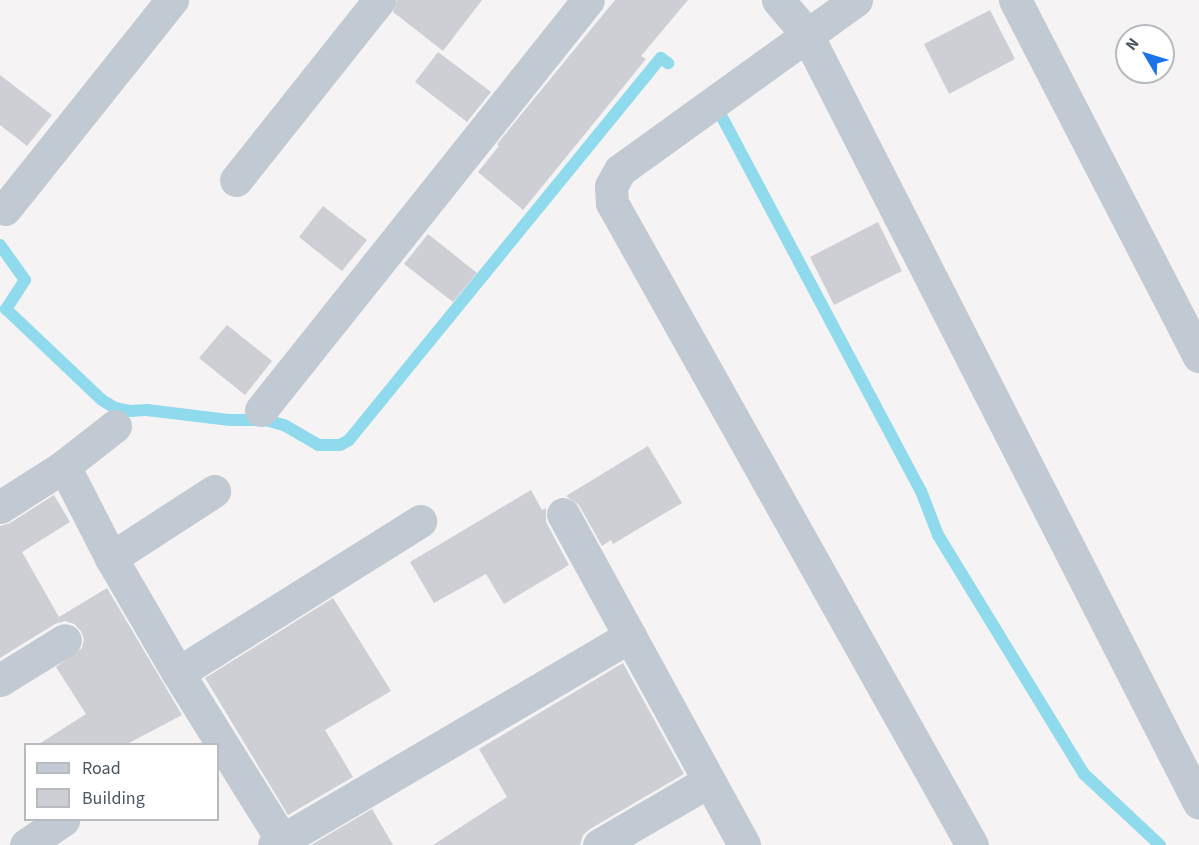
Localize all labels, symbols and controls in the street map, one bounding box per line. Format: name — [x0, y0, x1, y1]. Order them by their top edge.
north arrow — [1115, 24, 1175, 84]
text: N — [1120, 33, 1144, 55]
legend — [24, 743, 219, 821]
text: Road — [82, 756, 121, 781]
text: Building — [82, 786, 145, 811]

